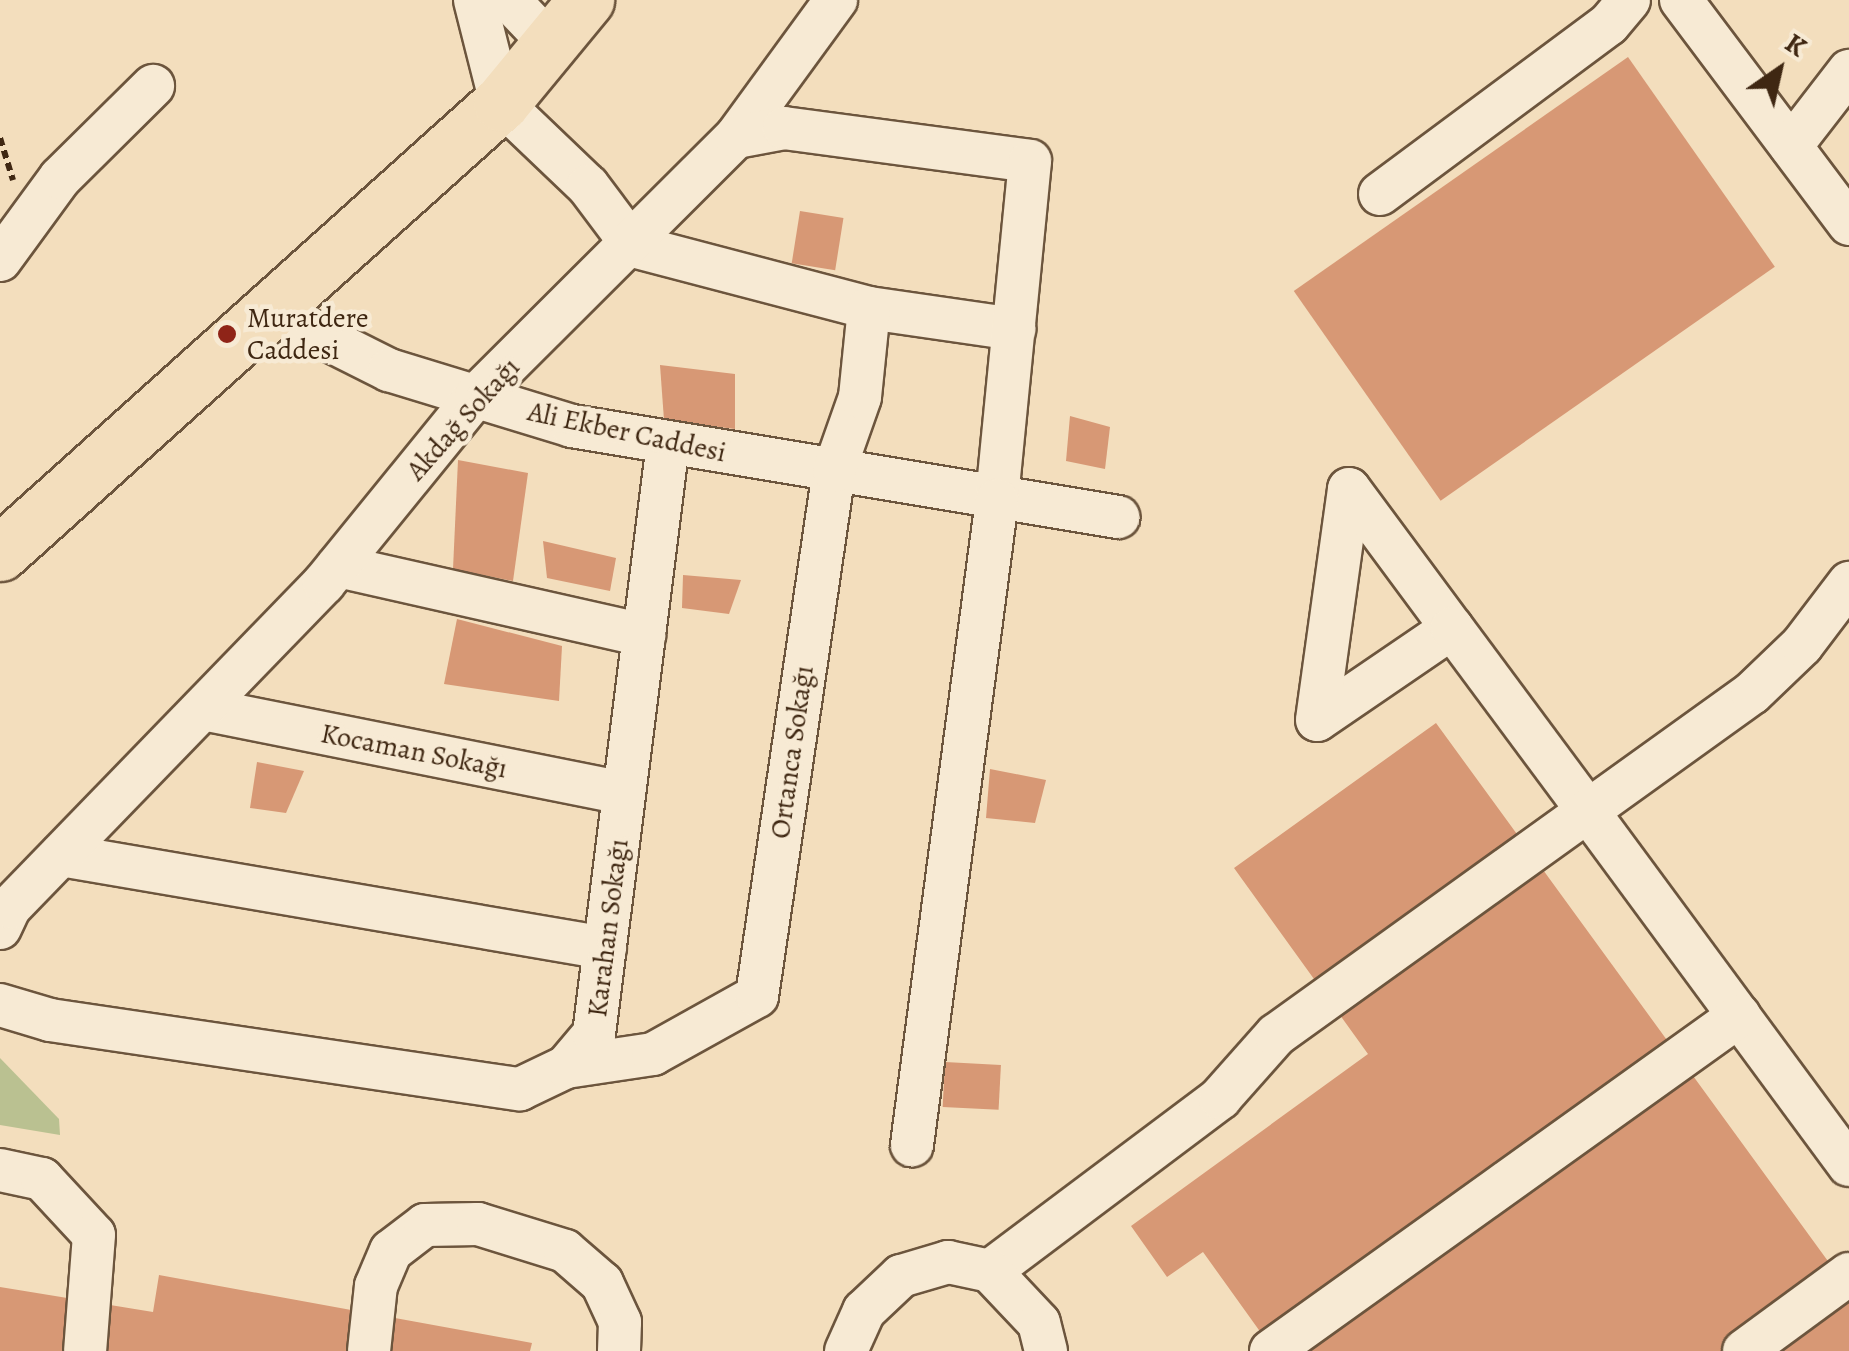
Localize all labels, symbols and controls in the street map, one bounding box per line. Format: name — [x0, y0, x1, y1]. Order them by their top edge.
north arrow — [1729, 20, 1829, 120]
text: K — [1778, 24, 1814, 66]
place label: Muratdere Caddesi — [247, 301, 369, 367]
marker: Muratdere Caddesi — [216, 323, 238, 345]
street label: Akdağ Sokağı — [399, 351, 527, 487]
street label: Ali Ekber Caddesi — [525, 395, 729, 469]
street label: Ortanca Sokağı — [763, 663, 821, 841]
street label: Kocaman Sokağı — [318, 716, 510, 786]
street label: Karahan Sokağı — [580, 837, 636, 1019]

